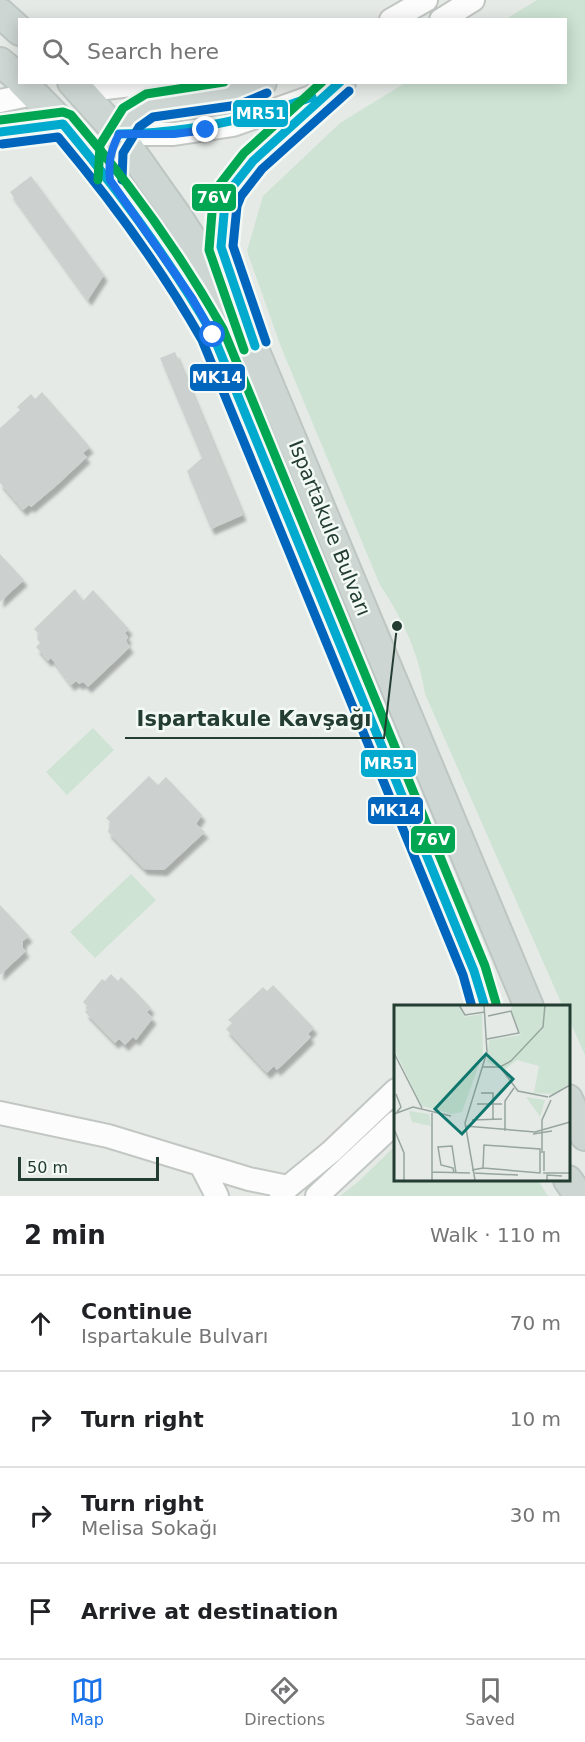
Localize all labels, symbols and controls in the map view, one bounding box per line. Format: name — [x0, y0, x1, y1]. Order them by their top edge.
search box — [18, 18, 567, 84]
icon: search — [39, 35, 72, 68]
text: Search here — [87, 39, 219, 64]
line badge: MR51 — [232, 99, 289, 128]
text: MR51 — [236, 104, 286, 123]
route end — [192, 116, 218, 142]
line badge: 76V — [191, 183, 237, 212]
text: 76V — [197, 188, 232, 207]
route start — [199, 321, 225, 347]
line badge: MK14 — [189, 363, 246, 392]
text: MK14 — [192, 368, 242, 387]
street label: Ispartakule Bulvarı — [284, 437, 376, 619]
callout: Ispartakule Kavşağı — [125, 699, 384, 738]
text: Ispartakule Kavşağı — [137, 707, 371, 731]
line badge: MR51 — [360, 749, 417, 778]
text: MR51 — [364, 754, 414, 773]
line badge: MK14 — [367, 796, 424, 825]
text: MK14 — [370, 801, 420, 820]
line badge: 76V — [410, 825, 456, 854]
text: 76V — [416, 830, 451, 849]
inset map — [394, 1005, 570, 1181]
scale bar — [18, 1154, 159, 1182]
text: 50 m — [27, 1158, 68, 1177]
text: 2 min — [24, 1220, 106, 1250]
text: Walk · 110 m — [430, 1223, 561, 1247]
text: Continue — [81, 1299, 192, 1324]
icon: ahead — [24, 1307, 57, 1340]
text: 70 m — [510, 1311, 561, 1335]
text: Ispartakule Bulvarı — [81, 1324, 268, 1348]
icon: right — [24, 1403, 57, 1436]
text: Turn right — [81, 1407, 204, 1432]
text: 10 m — [510, 1407, 561, 1431]
text: Turn right — [81, 1491, 204, 1516]
icon: right — [24, 1499, 57, 1532]
text: 30 m — [510, 1503, 561, 1527]
text: Melisa Sokağı — [81, 1516, 217, 1540]
icon: arrive — [24, 1595, 57, 1628]
text: Arrive at destination — [81, 1599, 338, 1624]
tab: Map — [70, 1674, 104, 1729]
tab: Directions — [244, 1674, 325, 1729]
tab: Saved — [465, 1674, 515, 1729]

